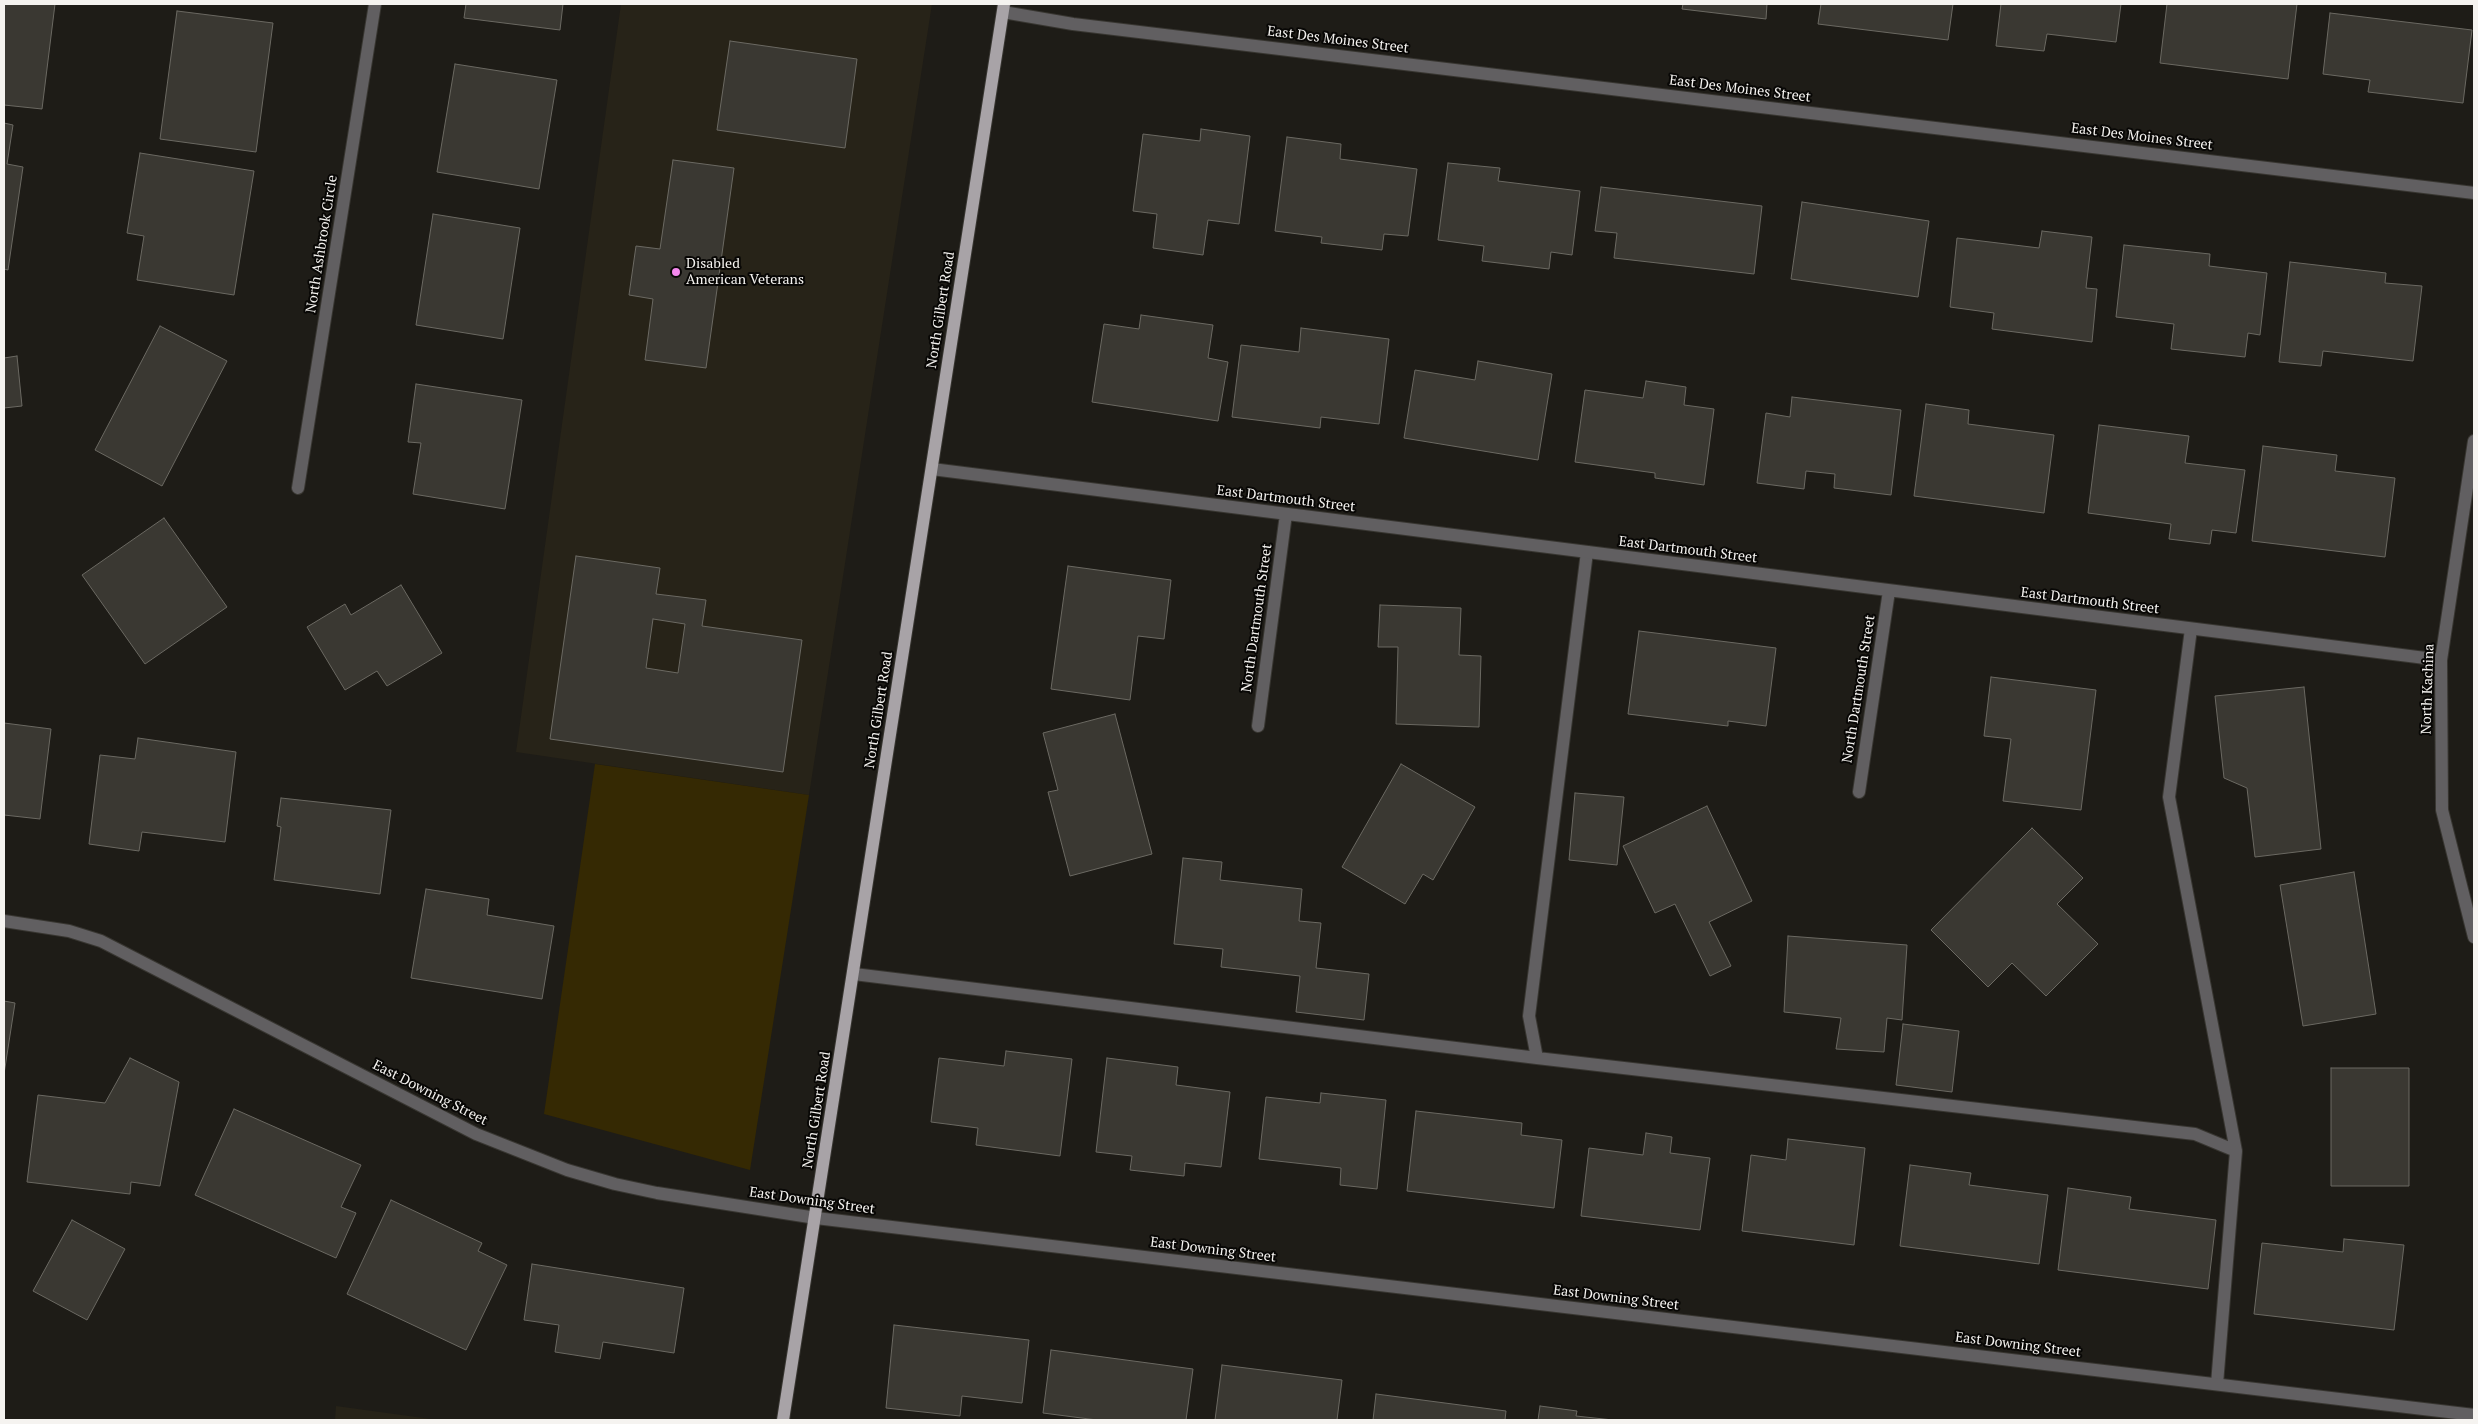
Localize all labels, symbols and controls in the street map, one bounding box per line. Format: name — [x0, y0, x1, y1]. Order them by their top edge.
street label: East Des Moines Street — [1266, 23, 1410, 57]
street label: East Des Moines Street — [1668, 72, 1812, 106]
street label: East Des Moines Street — [2070, 120, 2214, 154]
street label: North Ashbrook Circle — [303, 174, 341, 314]
street label: North Gilbert Road — [923, 250, 959, 370]
place label: Disabled American Veterans — [686, 256, 804, 288]
marker: Disabled American Veterans — [670, 266, 682, 278]
street label: East Dartmouth Street — [1216, 482, 1356, 516]
street label: East Dartmouth Street — [1618, 533, 1758, 567]
street label: North Dartmouth Street — [1238, 543, 1276, 693]
street label: East Dartmouth Street — [2020, 584, 2160, 618]
street label: North Dartmouth Street — [1839, 614, 1879, 764]
street label: North Kachina — [2418, 643, 2438, 735]
street label: North Gilbert Road — [861, 650, 897, 770]
street label: North Gilbert Road — [799, 1050, 835, 1170]
street label: East Downing Street — [370, 1057, 490, 1129]
street label: East Downing Street — [748, 1184, 876, 1218]
street label: East Downing Street — [1149, 1234, 1277, 1266]
street label: East Downing Street — [1552, 1282, 1680, 1314]
street label: East Downing Street — [1954, 1329, 2082, 1361]

